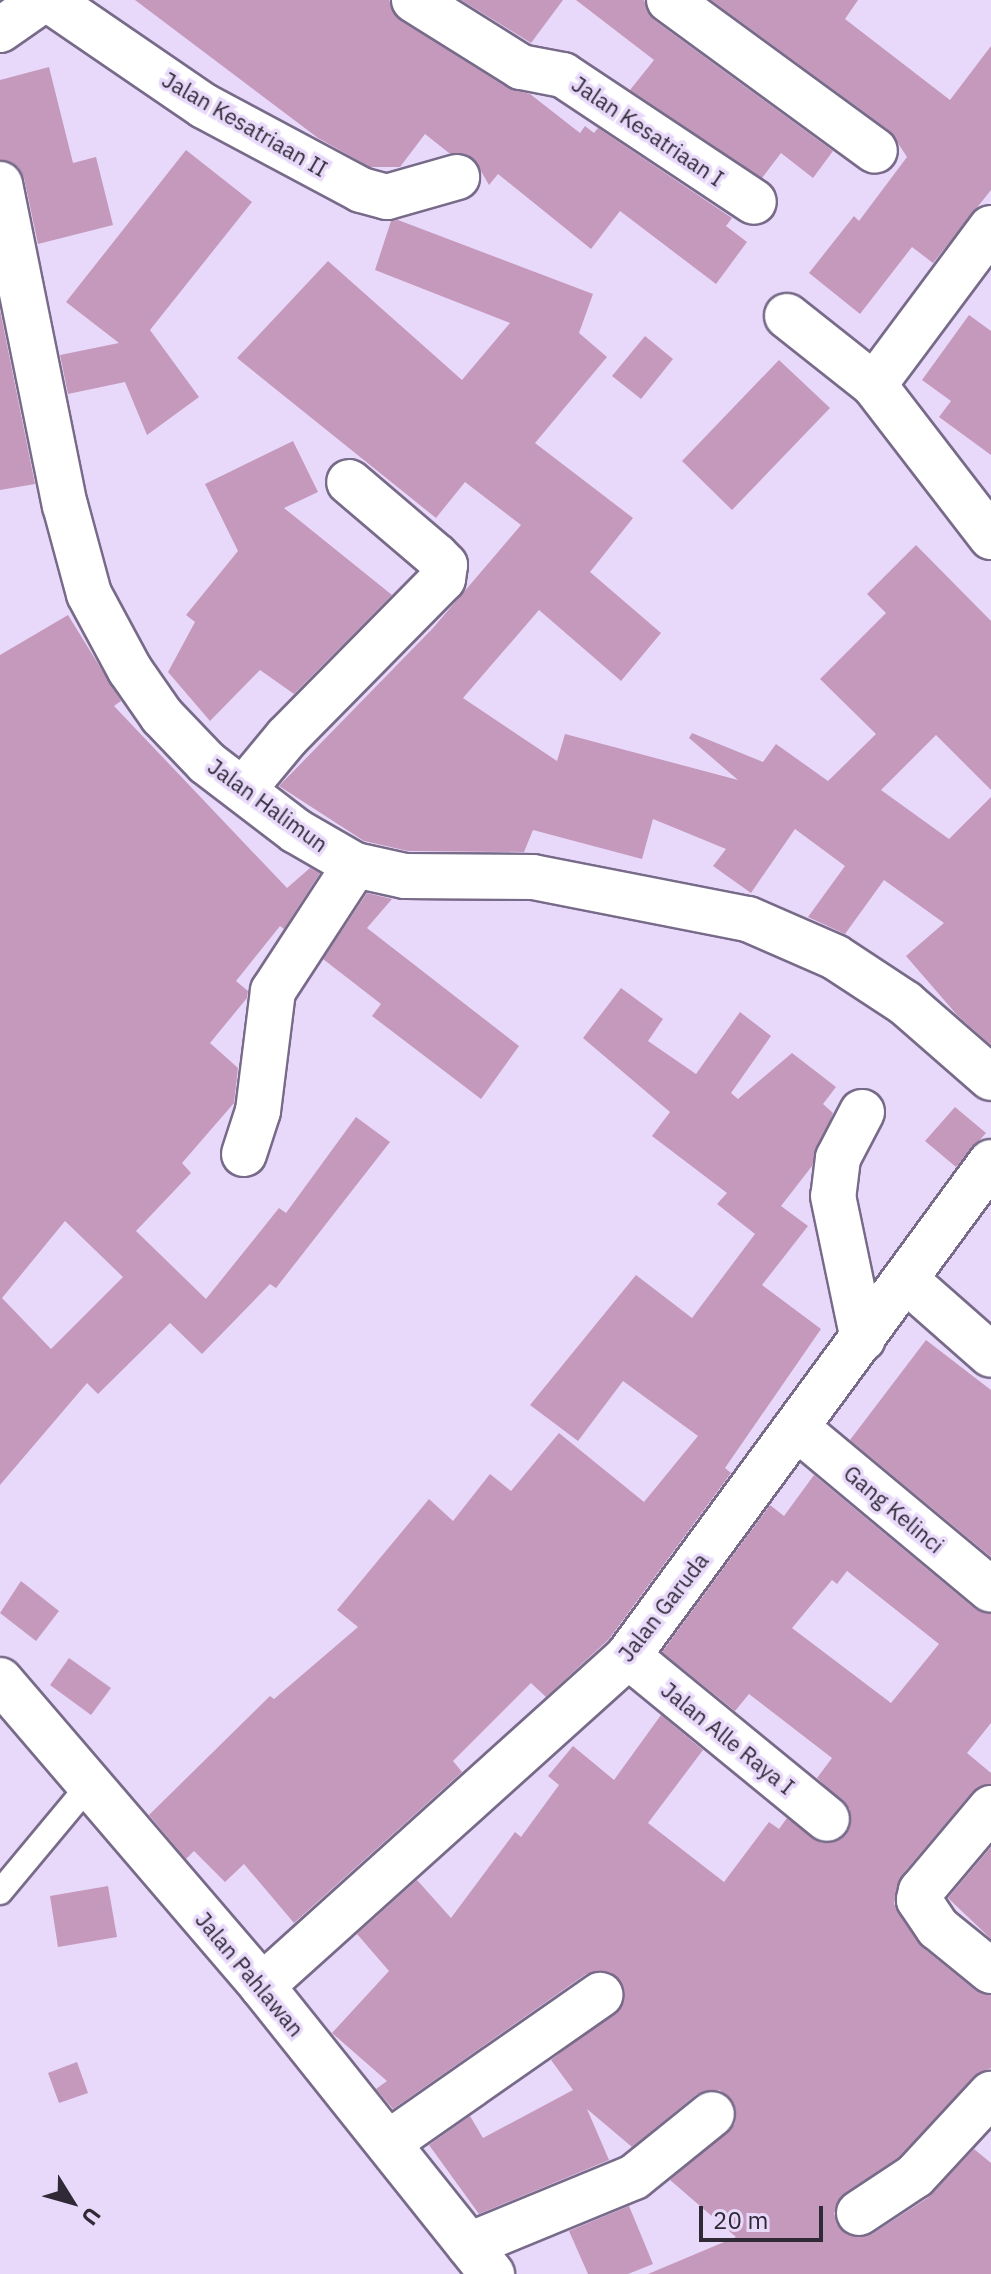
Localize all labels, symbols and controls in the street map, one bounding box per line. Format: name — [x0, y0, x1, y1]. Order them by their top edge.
street label: Jalan Kesatriaan II — [158, 66, 332, 182]
street label: Jalan Kesatriaan I — [567, 70, 729, 192]
street label: Jalan Halimun — [203, 753, 333, 857]
street label: Gang Kelinci — [839, 1460, 949, 1558]
street label: Jalan Garuda — [612, 1547, 714, 1667]
street label: Jalan Alle Raya I — [656, 1676, 800, 1800]
street label: Jalan Pahlawan — [190, 1906, 310, 2042]
north arrow — [32, 2162, 112, 2242]
scale bar — [703, 2190, 827, 2240]
text: U — [75, 2202, 108, 2232]
text: 20 m — [713, 2204, 768, 2236]

